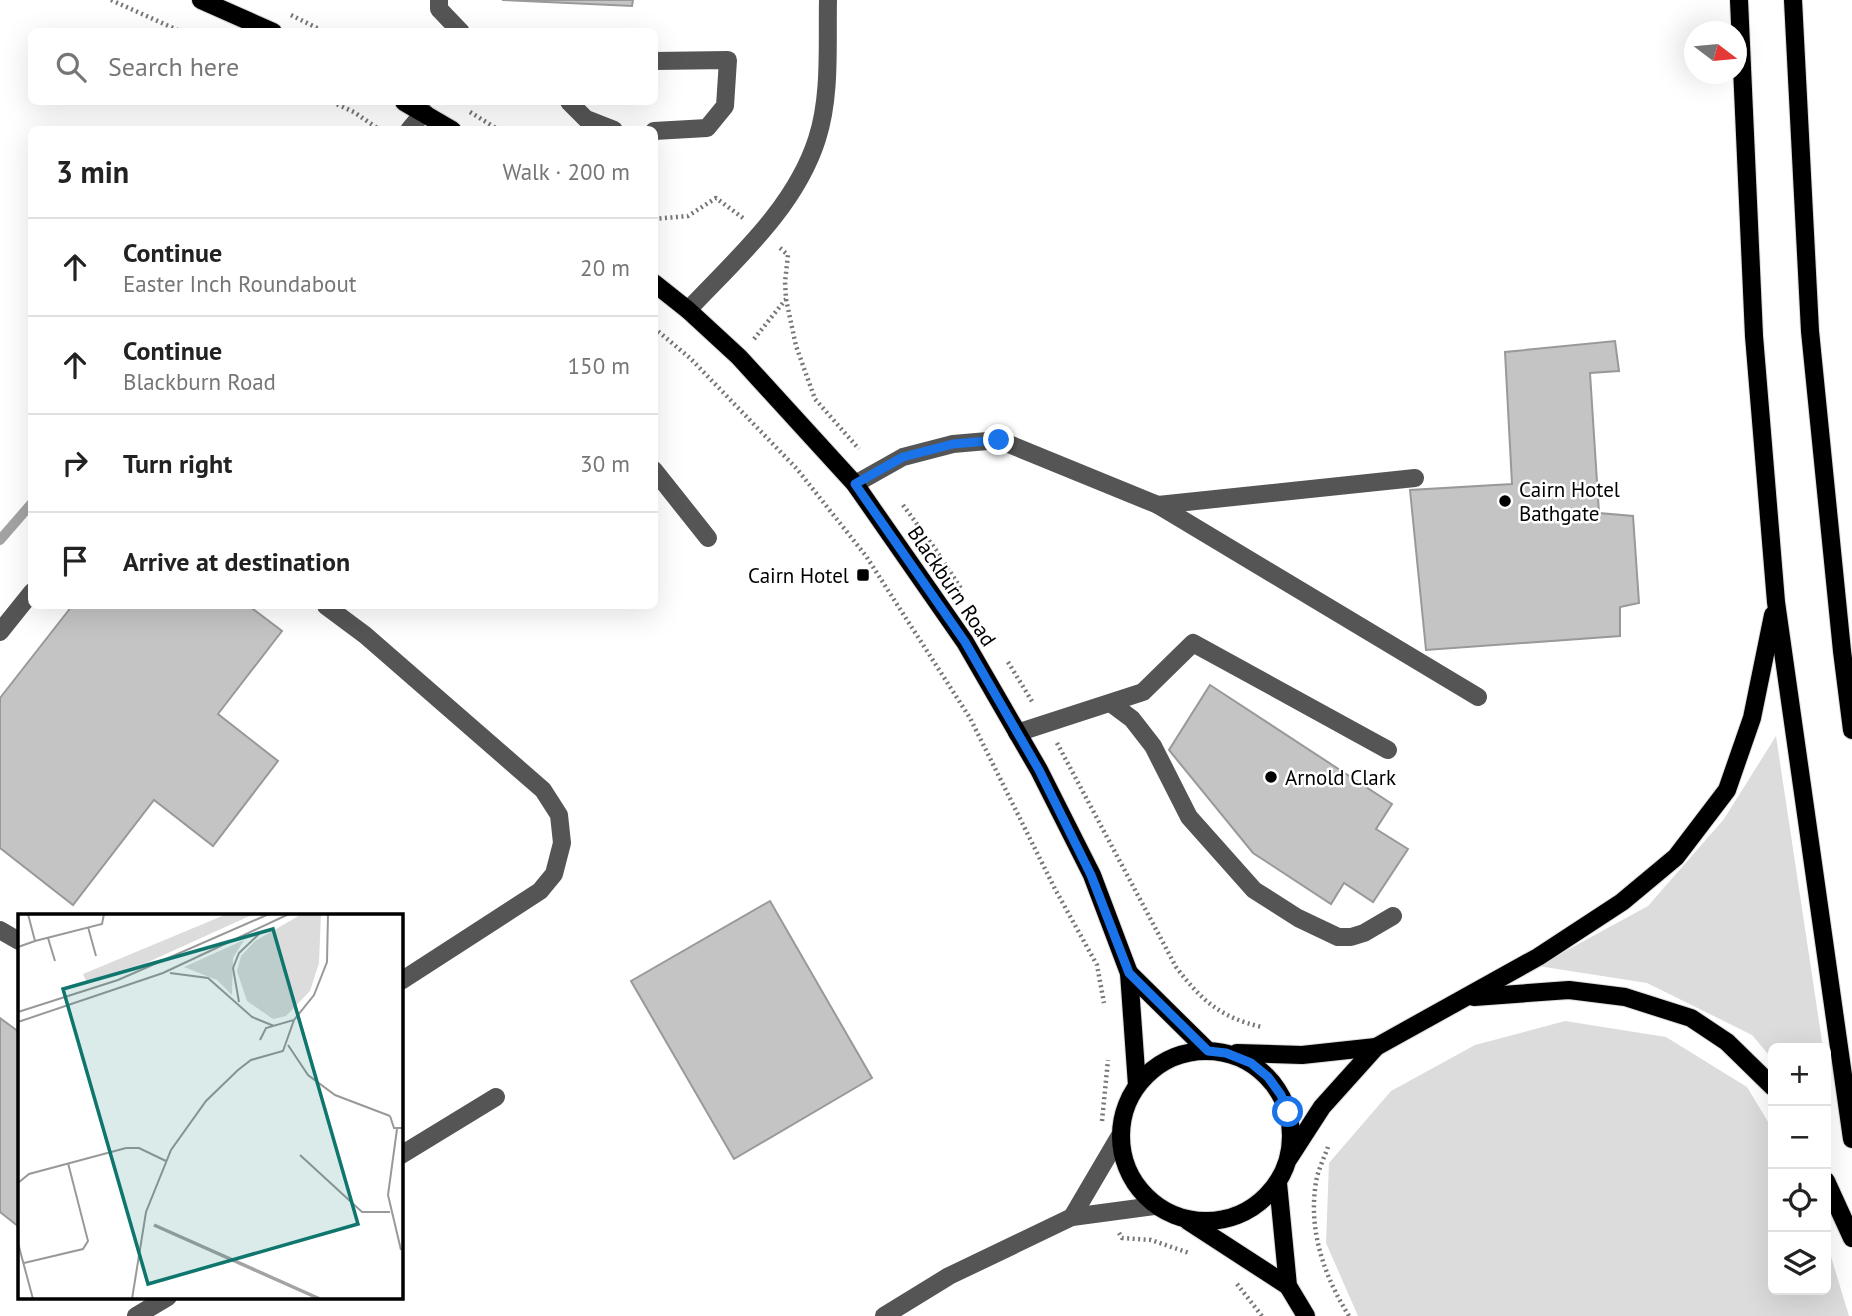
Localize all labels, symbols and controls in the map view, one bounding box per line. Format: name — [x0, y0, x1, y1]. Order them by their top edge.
north arrow — [1684, 21, 1747, 84]
search box — [28, 28, 658, 105]
icon: search — [52, 48, 90, 86]
text: Search here — [108, 50, 239, 83]
text: 3 min — [56, 152, 129, 191]
text: Walk · 200 m — [503, 157, 630, 186]
text: Continue — [123, 236, 222, 269]
icon: ahead — [56, 248, 94, 286]
text: 20 m — [580, 253, 630, 282]
text: Easter Inch Roundabout — [123, 269, 357, 298]
text: Continue — [123, 334, 222, 367]
icon: ahead — [56, 346, 94, 384]
text: 150 m — [568, 351, 630, 380]
text: Blackburn Road — [123, 367, 276, 396]
route end — [983, 424, 1014, 455]
icon: right — [56, 444, 94, 482]
text: Turn right — [123, 447, 232, 480]
text: 30 m — [580, 449, 630, 478]
place label: Cairn Hotel Bathgate — [1519, 476, 1620, 527]
marker: Cairn Hotel Bathgate — [1497, 493, 1513, 509]
street label: Blackburn Road — [902, 521, 1002, 651]
icon: arrive — [56, 542, 94, 580]
text: Arrive at destination — [123, 545, 350, 578]
place label: Cairn Hotel — [748, 562, 849, 589]
marker: Cairn Hotel — [855, 567, 871, 583]
place label: Arnold Clark — [1285, 764, 1396, 791]
marker: Arnold Clark — [1263, 769, 1279, 785]
inset map — [18, 914, 402, 1298]
map controls — [1768, 1043, 1831, 1295]
button: + — [1768, 1043, 1831, 1106]
route start — [1272, 1096, 1303, 1127]
button: − — [1768, 1106, 1831, 1169]
button: locate — [1768, 1169, 1831, 1232]
button: layers — [1768, 1232, 1831, 1295]

